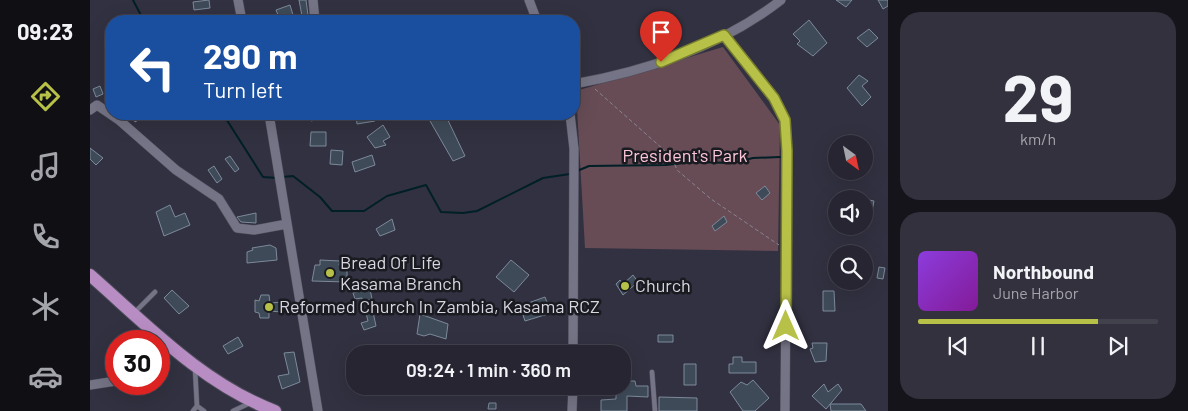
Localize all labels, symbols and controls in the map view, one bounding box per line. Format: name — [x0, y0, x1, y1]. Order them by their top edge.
pin — [640, 11, 682, 62]
text: 09:23 — [17, 18, 73, 44]
icon: arrive — [647, 18, 675, 46]
text: 290 m — [203, 34, 297, 76]
icon: left — [120, 35, 185, 100]
text: 29 — [1003, 57, 1073, 135]
text: Turn left — [203, 76, 283, 102]
icon: directions — [28, 79, 63, 114]
text: km/h — [1020, 129, 1056, 148]
north arrow — [828, 135, 872, 180]
map controls — [828, 135, 873, 290]
park label: President's Park — [623, 144, 748, 166]
icon: music — [28, 149, 63, 184]
button: sound — [828, 190, 873, 235]
icon: phone — [28, 219, 63, 254]
button: search — [828, 245, 873, 290]
place label: Bread Of Life Kasama Branch — [340, 251, 461, 294]
text: Northbound — [993, 260, 1094, 283]
marker: Bread Of Life Kasama Branch — [324, 267, 336, 279]
place label: Church — [635, 274, 691, 296]
marker: Church — [619, 280, 631, 292]
text: June Harbor — [993, 283, 1079, 302]
icon: climate — [28, 289, 63, 324]
place label: Reformed Church In Zambia, Kasama RCZ — [279, 295, 600, 317]
position arrow — [759, 299, 811, 351]
marker: Reformed Church In Zambia, Kasama RCZ — [263, 301, 275, 313]
speed limit sign: 30 — [105, 330, 170, 395]
icon: previous — [944, 332, 972, 360]
icon: pause — [1024, 332, 1052, 360]
icon: next — [1104, 332, 1132, 360]
text: 09:24 · 1 min · 360 m — [406, 358, 571, 381]
icon: car — [28, 359, 63, 394]

